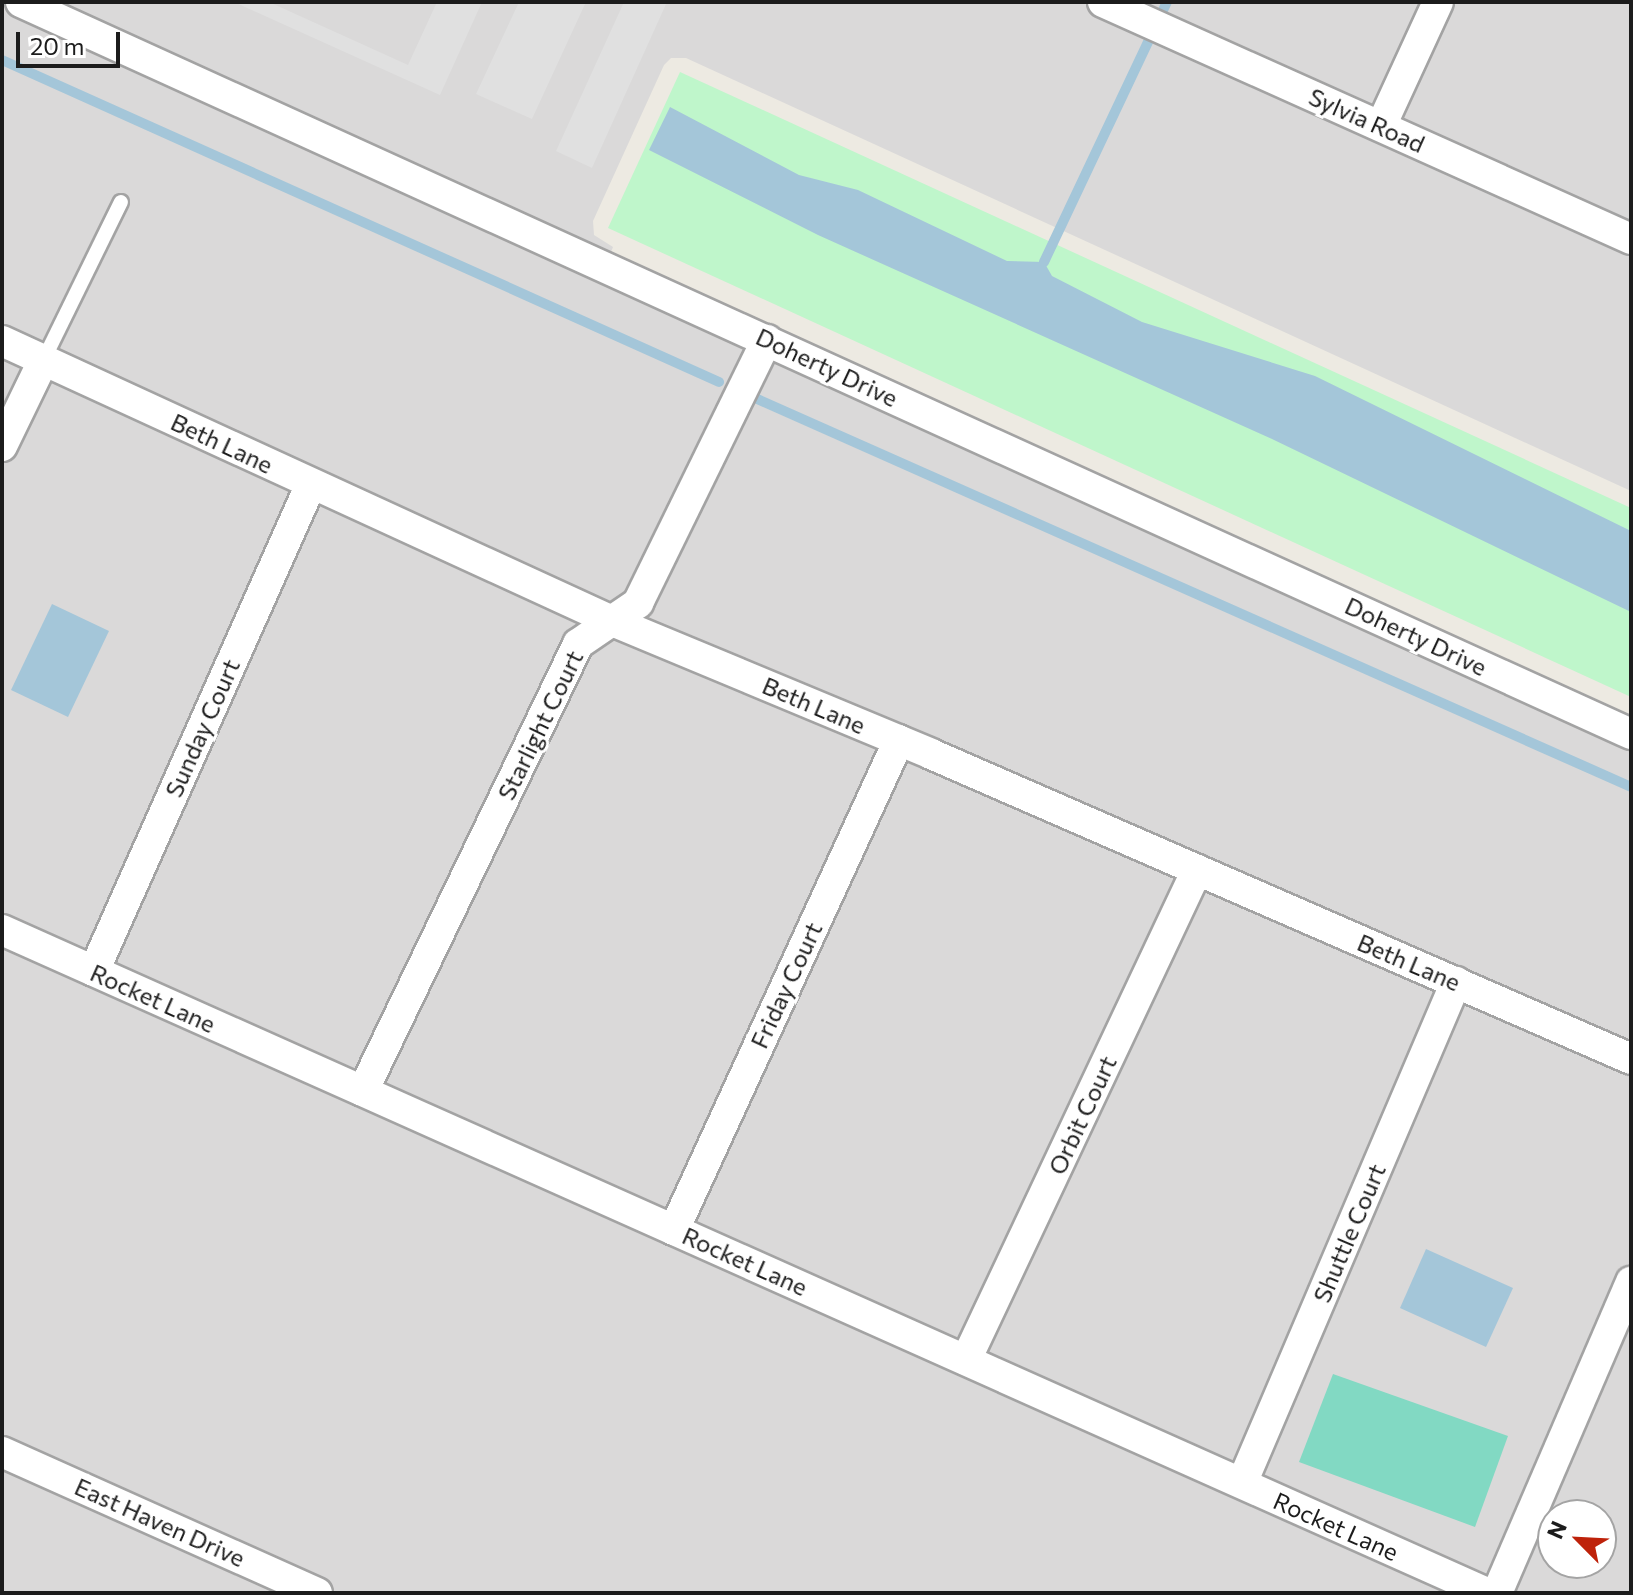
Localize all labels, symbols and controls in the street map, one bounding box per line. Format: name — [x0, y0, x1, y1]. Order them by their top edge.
scale bar — [20, 16, 124, 66]
text: 20 m — [30, 31, 84, 60]
street label: Sylvia Road — [1305, 82, 1429, 158]
street label: Doherty Drive — [752, 322, 902, 412]
street label: Beth Lane — [167, 407, 277, 479]
street label: Doherty Drive — [1341, 591, 1491, 681]
street label: Starlight Court — [491, 645, 589, 805]
street label: Sunday Court — [159, 655, 245, 801]
street label: Beth Lane — [758, 670, 870, 740]
street label: Friday Court — [744, 917, 828, 1053]
street label: Beth Lane — [1353, 927, 1465, 997]
street label: Rocket Lane — [86, 958, 220, 1038]
street label: Orbit Court — [1042, 1051, 1122, 1179]
street label: Shuttle Court — [1307, 1159, 1391, 1307]
street label: Rocket Lane — [678, 1221, 812, 1301]
street label: East Haven Drive — [70, 1472, 250, 1572]
street label: Rocket Lane — [1269, 1486, 1403, 1566]
north arrow — [1537, 1499, 1617, 1579]
text: N — [1541, 1517, 1572, 1543]

